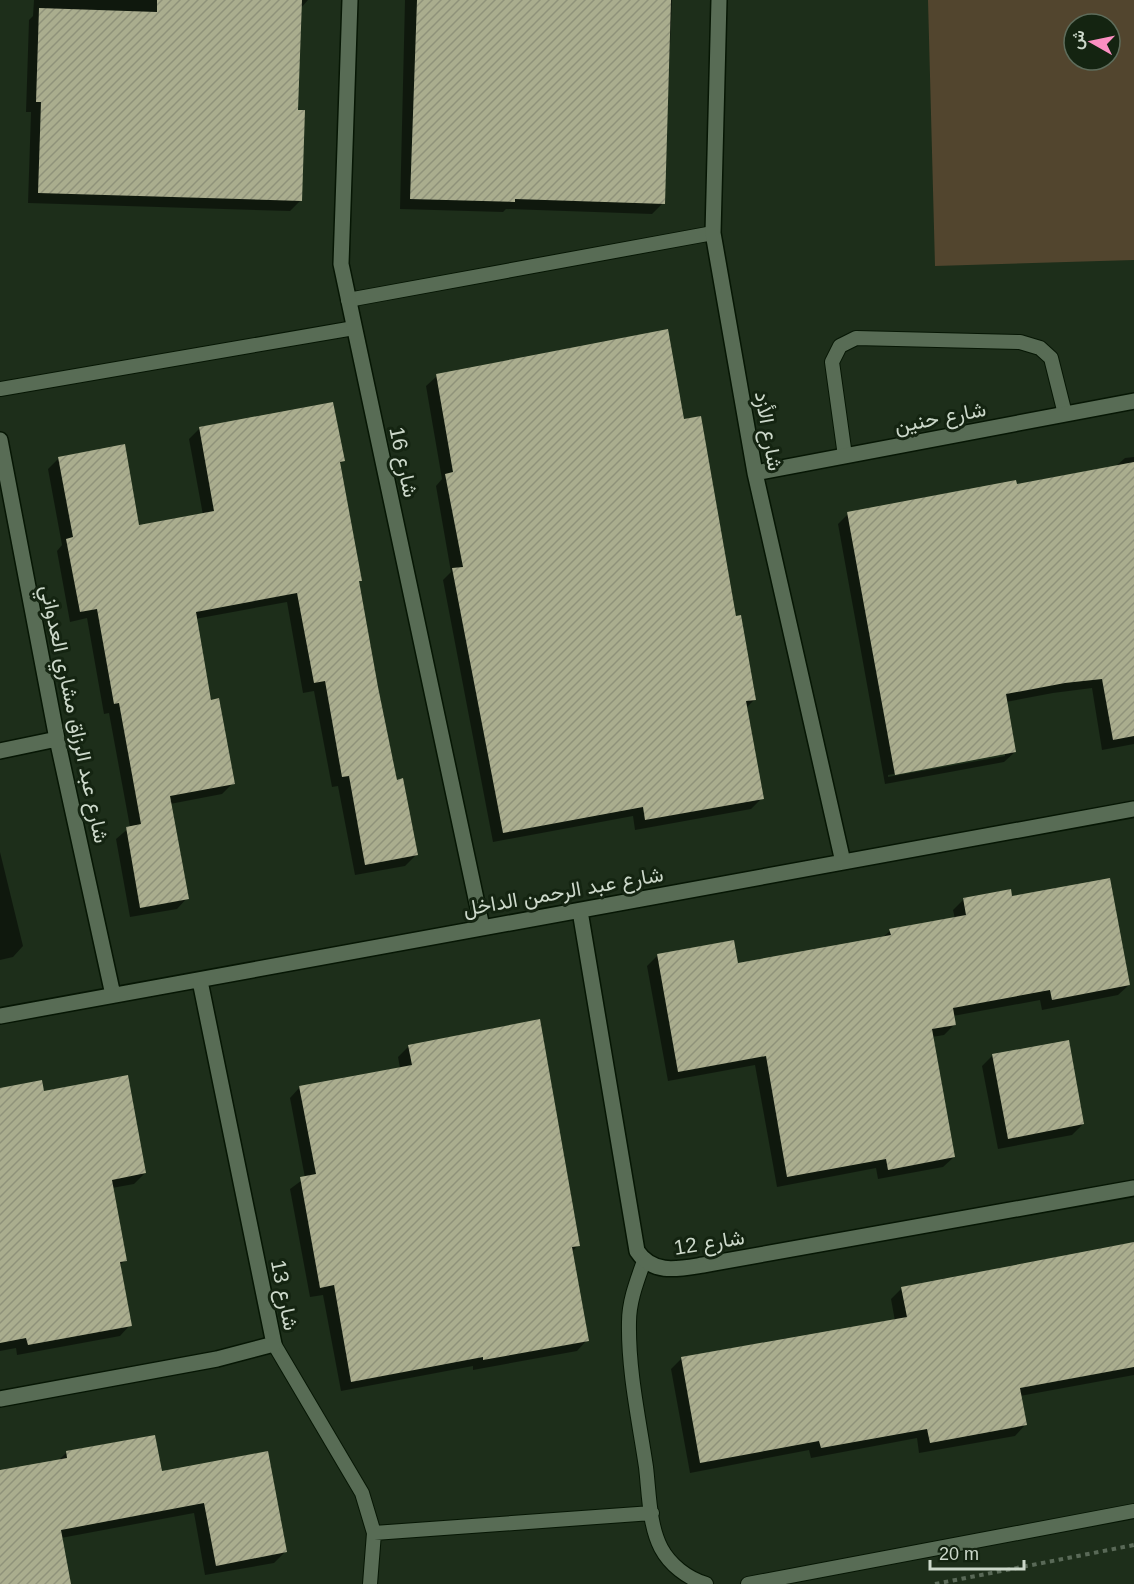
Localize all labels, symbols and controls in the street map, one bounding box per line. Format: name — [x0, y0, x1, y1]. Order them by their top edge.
north arrow — [1062, 12, 1122, 72]
text: ش — [1068, 29, 1089, 51]
street label: شارع الأزد — [748, 389, 787, 473]
street label: شارع حنين — [892, 397, 988, 440]
street label: شارع 16 — [382, 425, 423, 500]
street label: شارع عبد الرزاق مشاري العدواني — [31, 583, 114, 846]
street label: شارع عبد الرحمن الداخل — [461, 862, 665, 923]
street label: شارع 12 — [672, 1225, 747, 1262]
street label: شارع 13 — [264, 1258, 303, 1333]
scale bar — [930, 1533, 1024, 1571]
text: 20 m — [939, 1544, 979, 1564]

